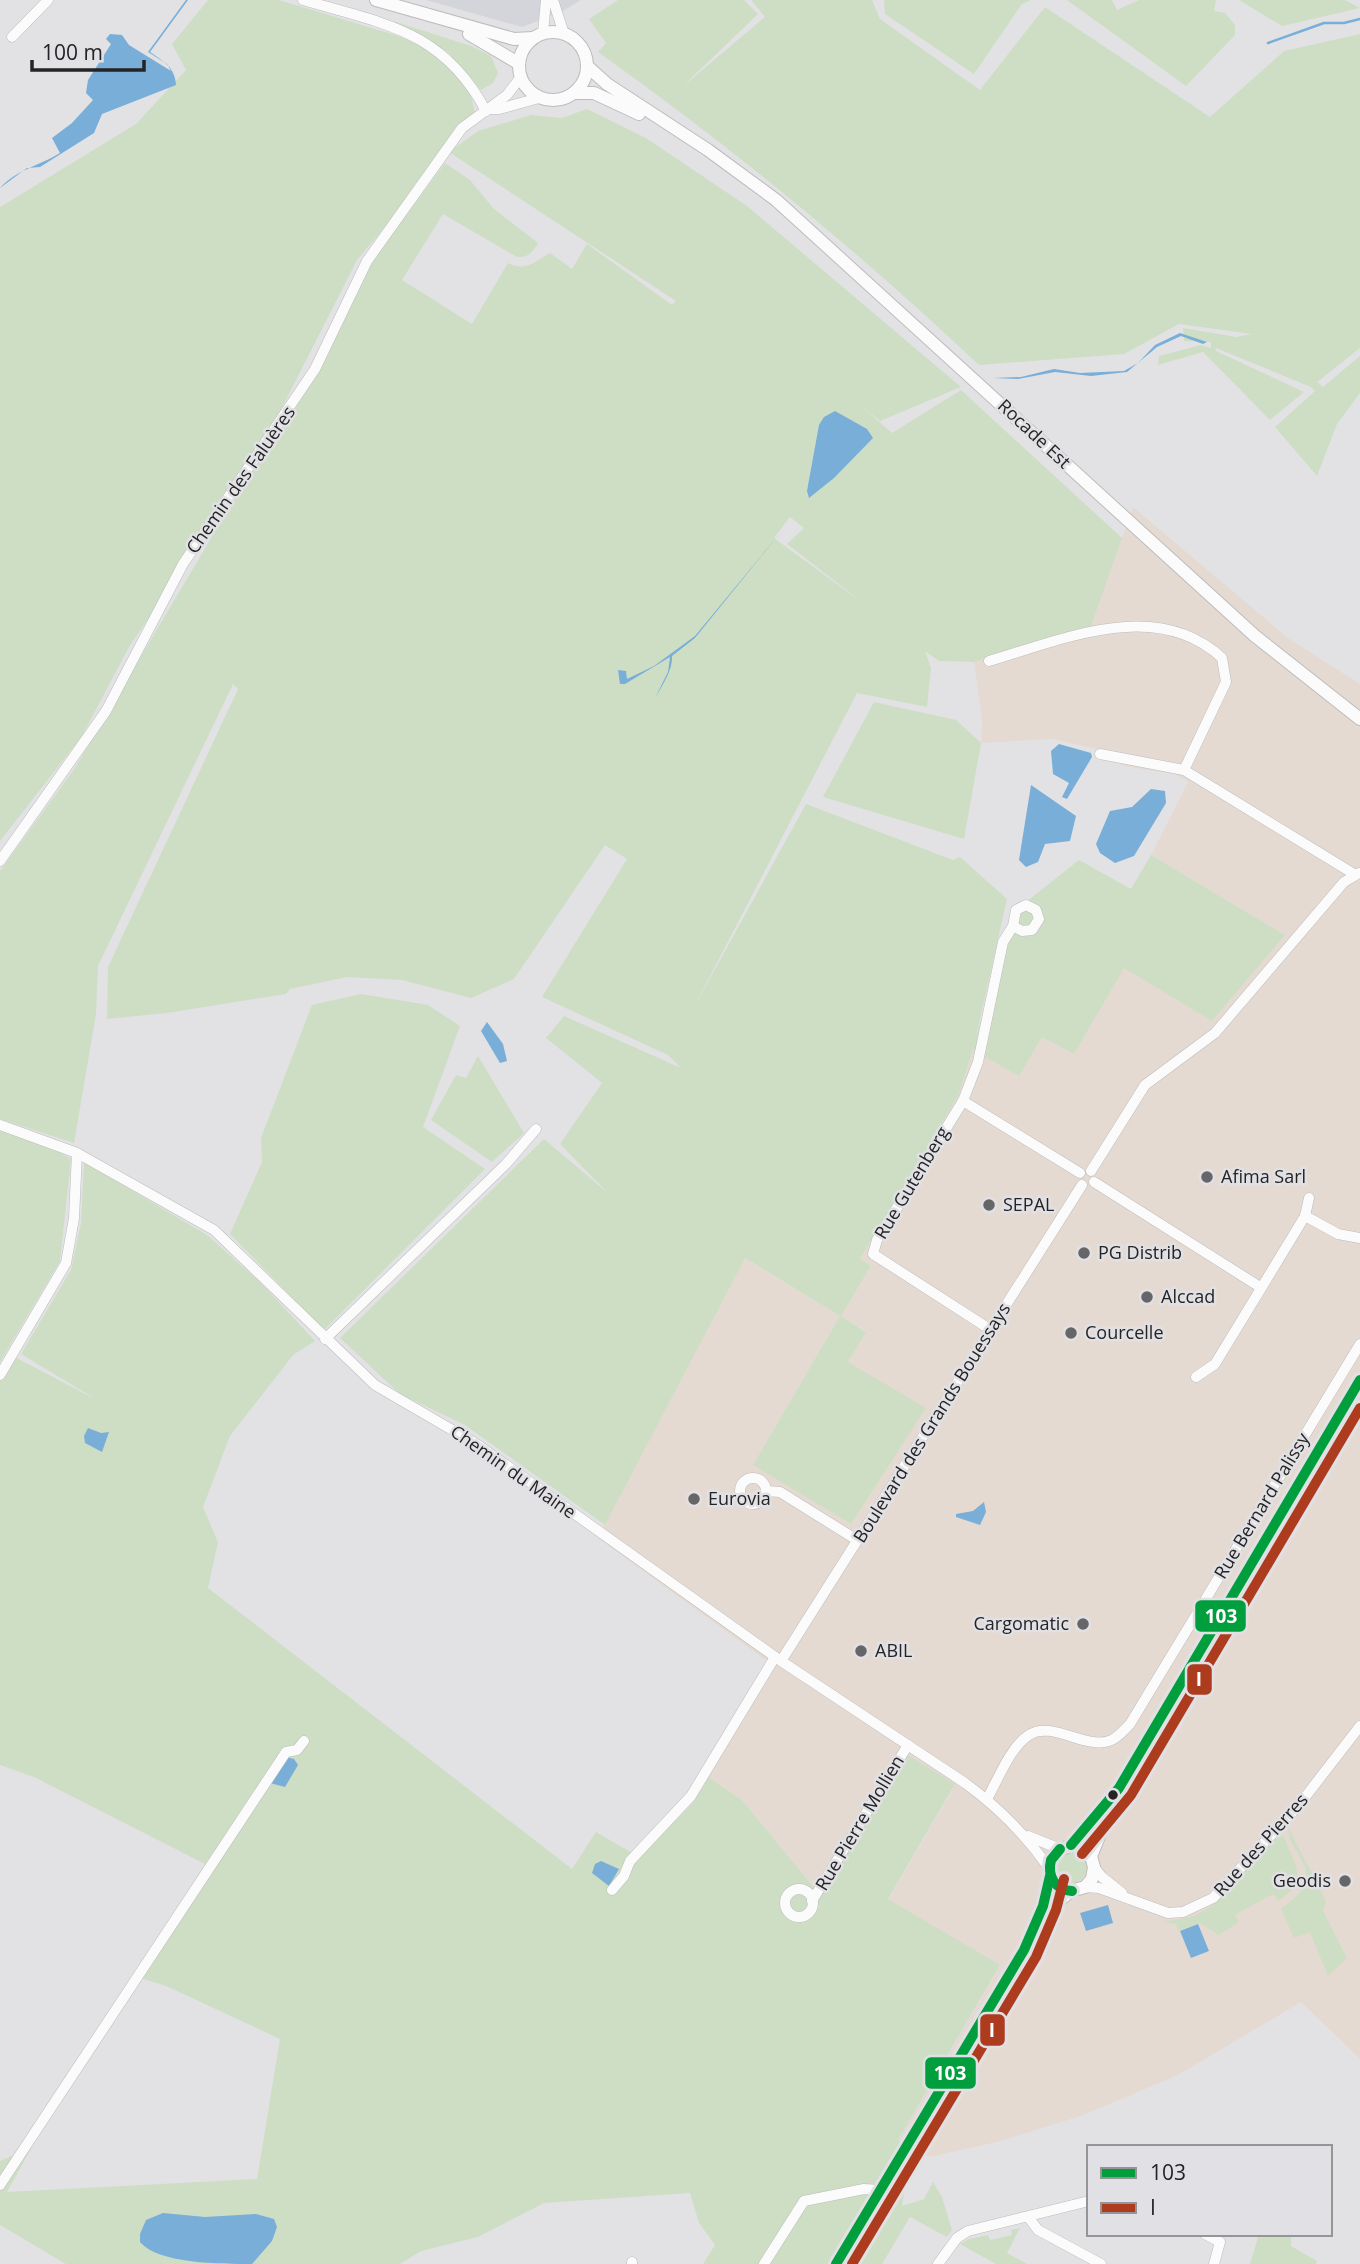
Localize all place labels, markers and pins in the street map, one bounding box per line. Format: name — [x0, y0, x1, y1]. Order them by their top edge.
place label: Afima Sarl — [1221, 1164, 1306, 1188]
marker: Afima Sarl — [1199, 1169, 1215, 1185]
place label: SEPAL — [1003, 1192, 1054, 1216]
marker: SEPAL — [981, 1197, 997, 1213]
place label: PG Distrib — [1098, 1240, 1182, 1264]
marker: PG Distrib — [1076, 1245, 1092, 1261]
place label: Alccad — [1161, 1284, 1215, 1308]
marker: Alccad — [1139, 1289, 1155, 1305]
place label: Courcelle — [1085, 1320, 1164, 1344]
marker: Courcelle — [1063, 1325, 1079, 1341]
place label: Eurovia — [708, 1486, 771, 1510]
marker: Eurovia — [686, 1491, 702, 1507]
place label: Cargomatic — [973, 1611, 1069, 1635]
marker: Cargomatic — [1075, 1616, 1091, 1632]
place label: ABIL — [875, 1638, 912, 1662]
marker: ABIL — [853, 1643, 869, 1659]
unlabelled marker — [1106, 1788, 1120, 1802]
place label: Geodis — [1273, 1868, 1331, 1892]
marker: Geodis — [1337, 1873, 1353, 1889]

